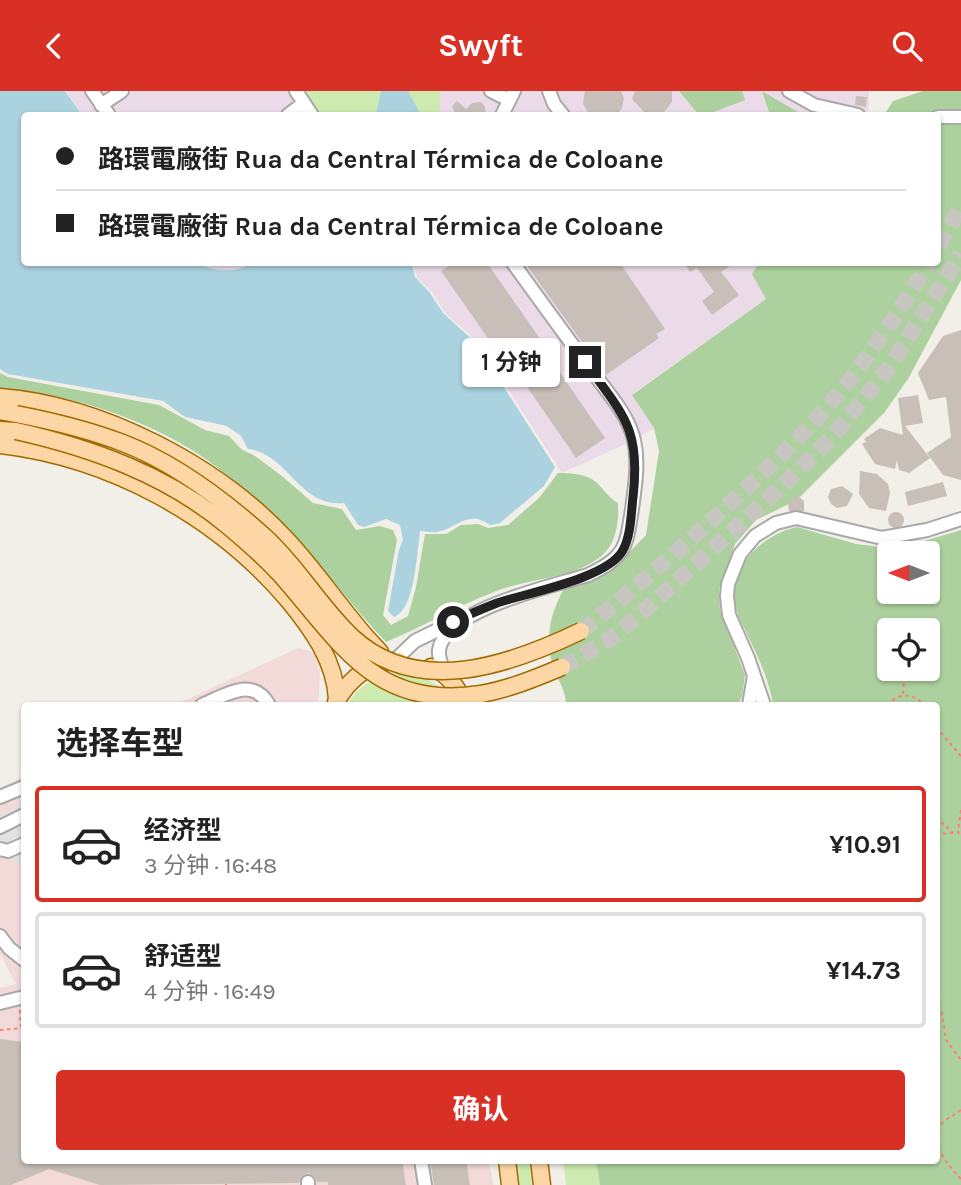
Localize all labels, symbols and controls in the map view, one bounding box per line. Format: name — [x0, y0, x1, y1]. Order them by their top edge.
icon: back — [35, 27, 73, 65]
text: Swyft — [438, 27, 523, 64]
icon: search — [888, 27, 926, 65]
text: 路環電廠街 Rua da Central Térmica de Coloane — [98, 144, 664, 175]
text: 路環電廠街 Rua da Central Térmica de Coloane — [98, 211, 664, 242]
callout: 1 分钟 — [462, 337, 560, 387]
route end — [569, 346, 601, 378]
text: 1 分钟 — [481, 349, 541, 376]
north arrow — [877, 541, 940, 604]
map controls — [877, 541, 940, 681]
route start — [437, 606, 469, 638]
button: locate — [877, 618, 940, 681]
text: 选择车型 — [56, 725, 184, 762]
icon: car — [60, 813, 123, 876]
text: 经济型 — [144, 815, 222, 846]
text: ¥10.91 — [829, 829, 901, 860]
text: 3 分钟 · 16:48 — [144, 852, 277, 879]
icon: car — [60, 939, 123, 1002]
text: 舒适型 — [144, 941, 222, 972]
text: ¥14.73 — [826, 955, 901, 986]
text: 4 分钟 · 16:49 — [144, 978, 276, 1005]
button: 确认 — [56, 1070, 905, 1150]

